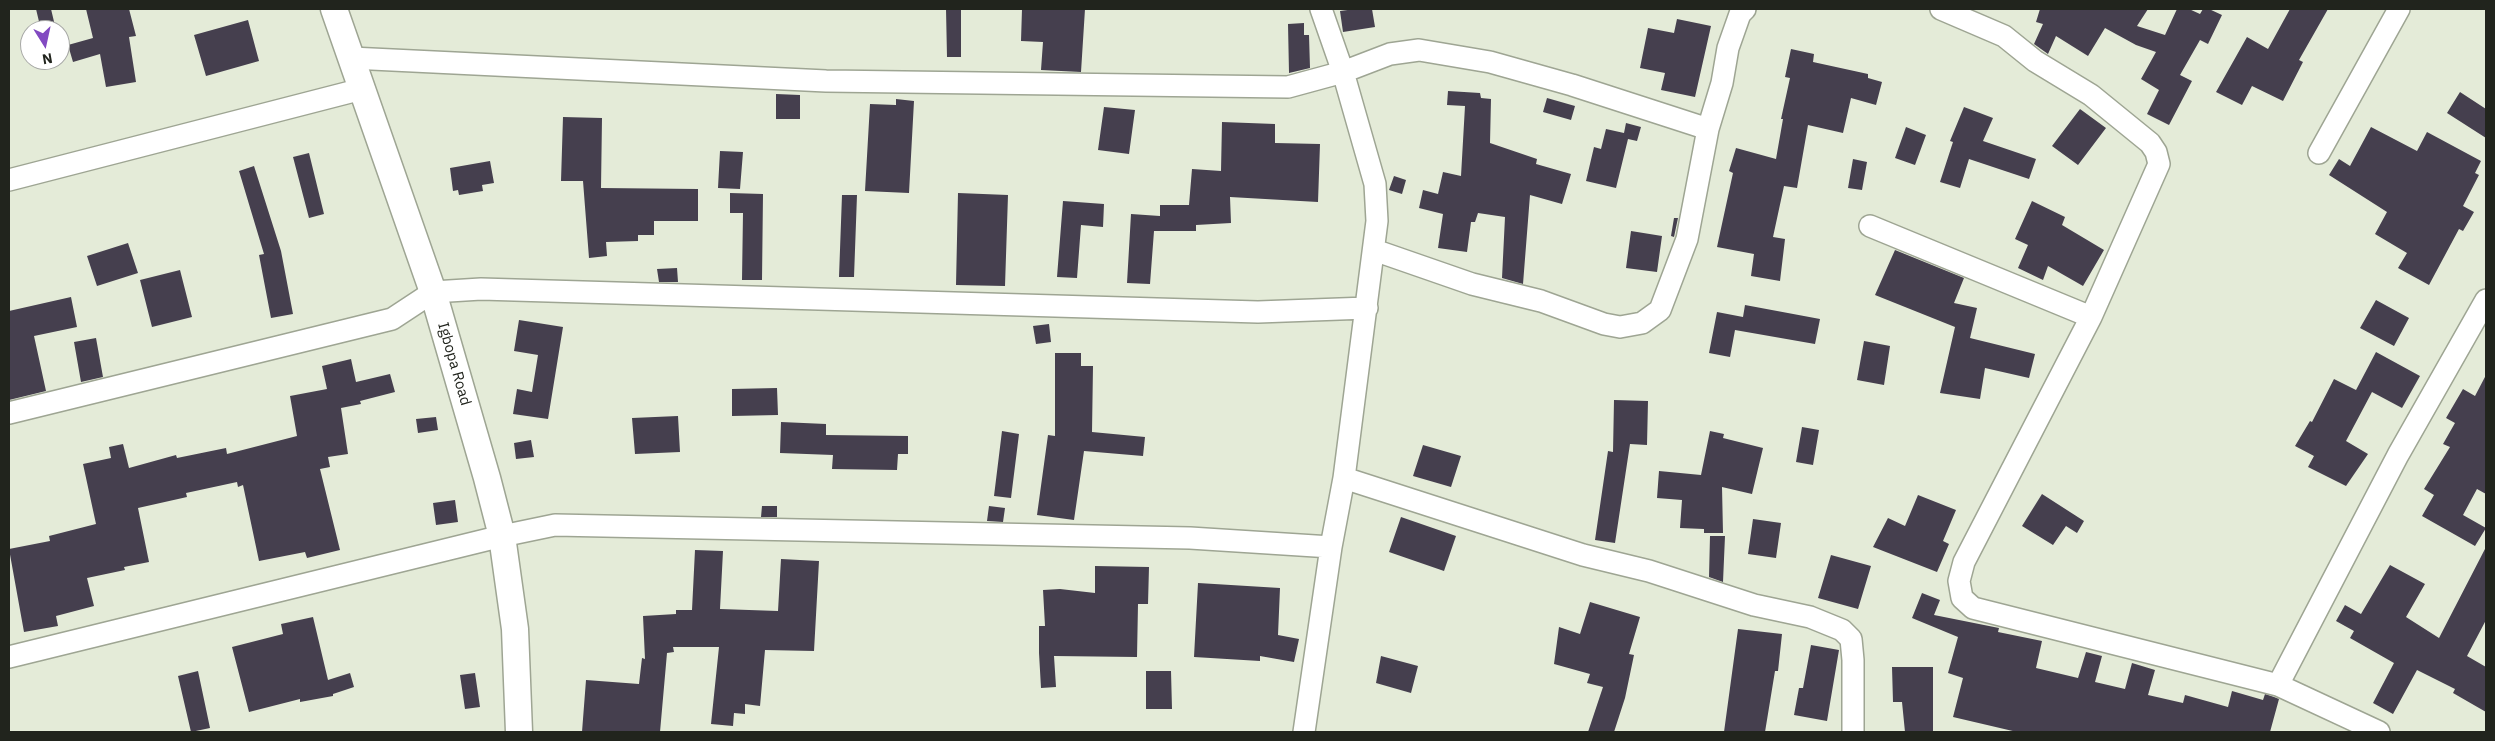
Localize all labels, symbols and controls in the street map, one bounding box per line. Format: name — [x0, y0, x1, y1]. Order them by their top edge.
north arrow — [20, 20, 70, 70]
text: N — [41, 49, 54, 69]
street label: Igbopa Road — [434, 320, 474, 408]

